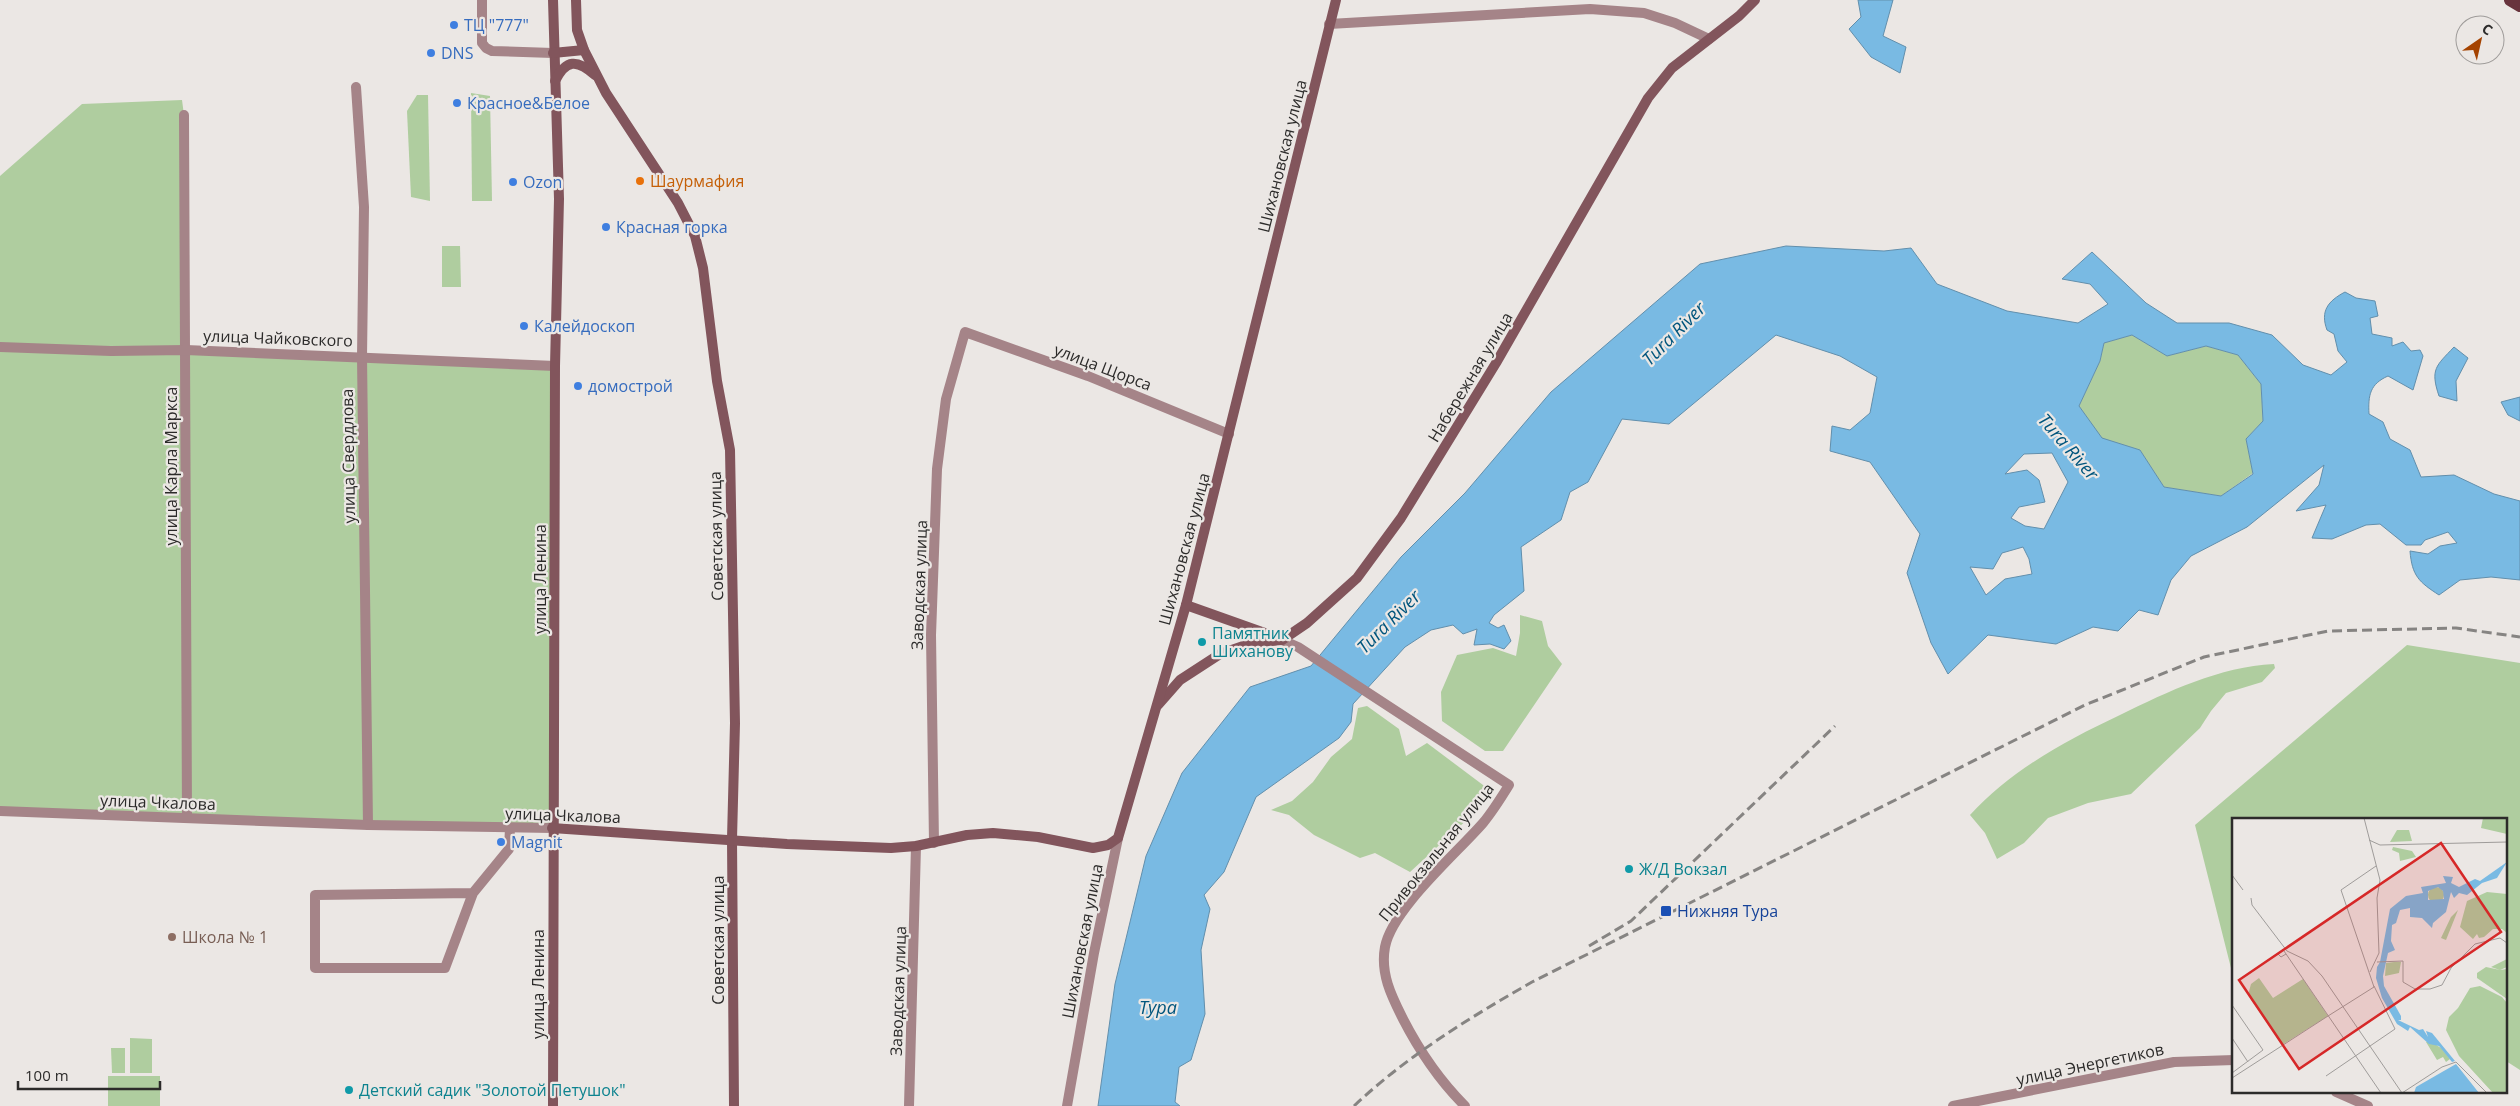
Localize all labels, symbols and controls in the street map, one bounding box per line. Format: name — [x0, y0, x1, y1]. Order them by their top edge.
place label: ТЦ "777" — [464, 14, 529, 36]
north arrow — [2455, 15, 2505, 65]
text: С — [2479, 18, 2497, 39]
marker: ТЦ "777" — [448, 19, 460, 31]
place label: DNS — [441, 42, 474, 64]
marker: DNS — [425, 47, 437, 59]
street label: Шихановская улица — [1252, 77, 1312, 235]
place label: Красное&Белое — [467, 92, 590, 114]
marker: Красное&Белое — [451, 97, 463, 109]
place label: Шаурмафия — [650, 170, 744, 192]
place label: Ozon — [523, 171, 562, 193]
marker: Шаурмафия — [634, 175, 646, 187]
marker: Ozon — [507, 176, 519, 188]
place label: Красная горка — [616, 216, 728, 238]
marker: Красная горка — [600, 221, 612, 233]
water label: Tura River — [1636, 296, 1711, 370]
street label: Набережная улица — [1422, 308, 1518, 446]
place label: Калейдоскоп — [534, 315, 635, 337]
marker: Калейдоскоп — [518, 320, 530, 332]
street label: улица Чайковского — [203, 324, 353, 352]
street label: улица Щорса — [1051, 338, 1155, 396]
place label: домострой — [588, 375, 673, 397]
marker: домострой — [572, 380, 584, 392]
street label: улица Карла Маркса — [160, 387, 182, 545]
street label: улица Свердлова — [336, 389, 360, 523]
water label: Tura River — [2033, 408, 2105, 485]
street label: Шихановская улица — [1153, 470, 1215, 628]
street label: Советская улица — [704, 471, 728, 601]
street label: Заводская улица — [906, 519, 932, 651]
street label: улица Ленина — [529, 524, 551, 634]
water label: Tura River — [1351, 584, 1426, 658]
place label: Памятник Шиханову — [1212, 622, 1294, 662]
marker: Памятник Шиханову — [1196, 636, 1208, 648]
street label: Привокзальная улица — [1373, 778, 1499, 926]
street label: улица Чкалова — [100, 789, 216, 815]
street label: улица Чкалова — [505, 802, 621, 828]
inset map — [2232, 818, 2508, 1094]
place label: Magnit — [511, 831, 563, 853]
marker: Magnit — [495, 836, 507, 848]
place label: Ж/Д Вокзал — [1639, 858, 1727, 880]
street label: Шихановская улица — [1056, 862, 1108, 1020]
marker: Ж/Д Вокзал — [1623, 863, 1635, 875]
street label: Советская улица — [707, 875, 729, 1005]
place label: Нижняя Тура — [1677, 900, 1778, 922]
marker: Нижняя Тура — [1659, 904, 1673, 918]
street label: Заводская улица — [885, 925, 911, 1057]
place label: Школа № 1 — [182, 926, 268, 948]
street label: улица Ленина — [527, 929, 549, 1039]
marker: Школа № 1 — [166, 931, 178, 943]
water label: Тура — [1139, 995, 1177, 1019]
street label: улица Энергетиков — [2014, 1038, 2166, 1090]
scale bar — [18, 1058, 160, 1090]
text: 100 m — [25, 1065, 69, 1085]
place label: Детский садик "Золотой Петушок" — [359, 1079, 626, 1101]
marker: Детский садик "Золотой Петушок" — [343, 1084, 355, 1096]

